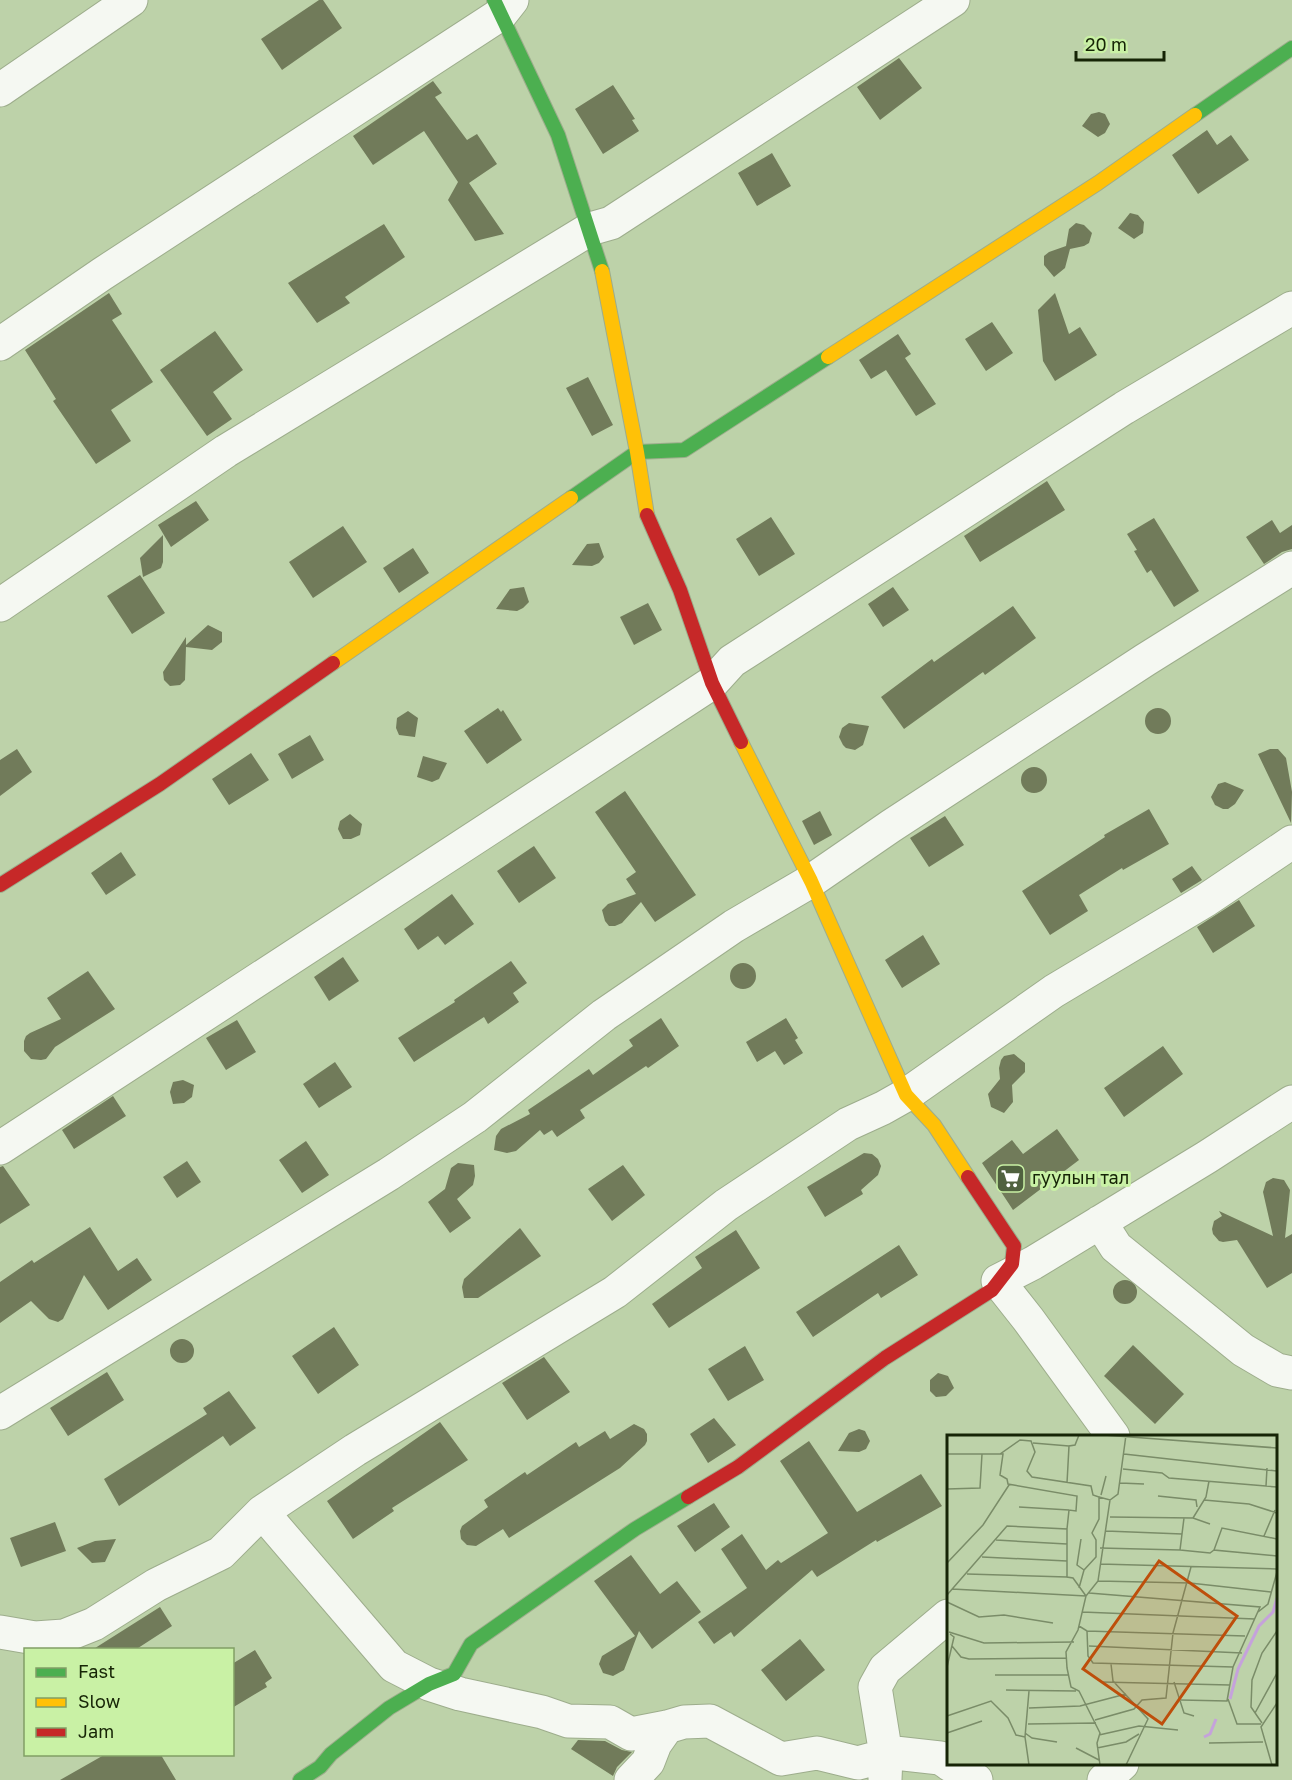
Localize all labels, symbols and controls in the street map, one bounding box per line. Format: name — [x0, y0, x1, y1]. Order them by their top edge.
scale bar — [1076, 24, 1164, 62]
text: 20 m — [1085, 33, 1127, 55]
supermarket icon: гуулын тал — [995, 1162, 1027, 1194]
place label: гуулын тал — [1032, 1166, 1129, 1188]
inset map — [947, 1435, 1277, 1765]
legend — [24, 1648, 234, 1756]
text: Fast — [78, 1660, 115, 1682]
text: Slow — [78, 1690, 121, 1712]
text: Jam — [78, 1720, 114, 1742]

